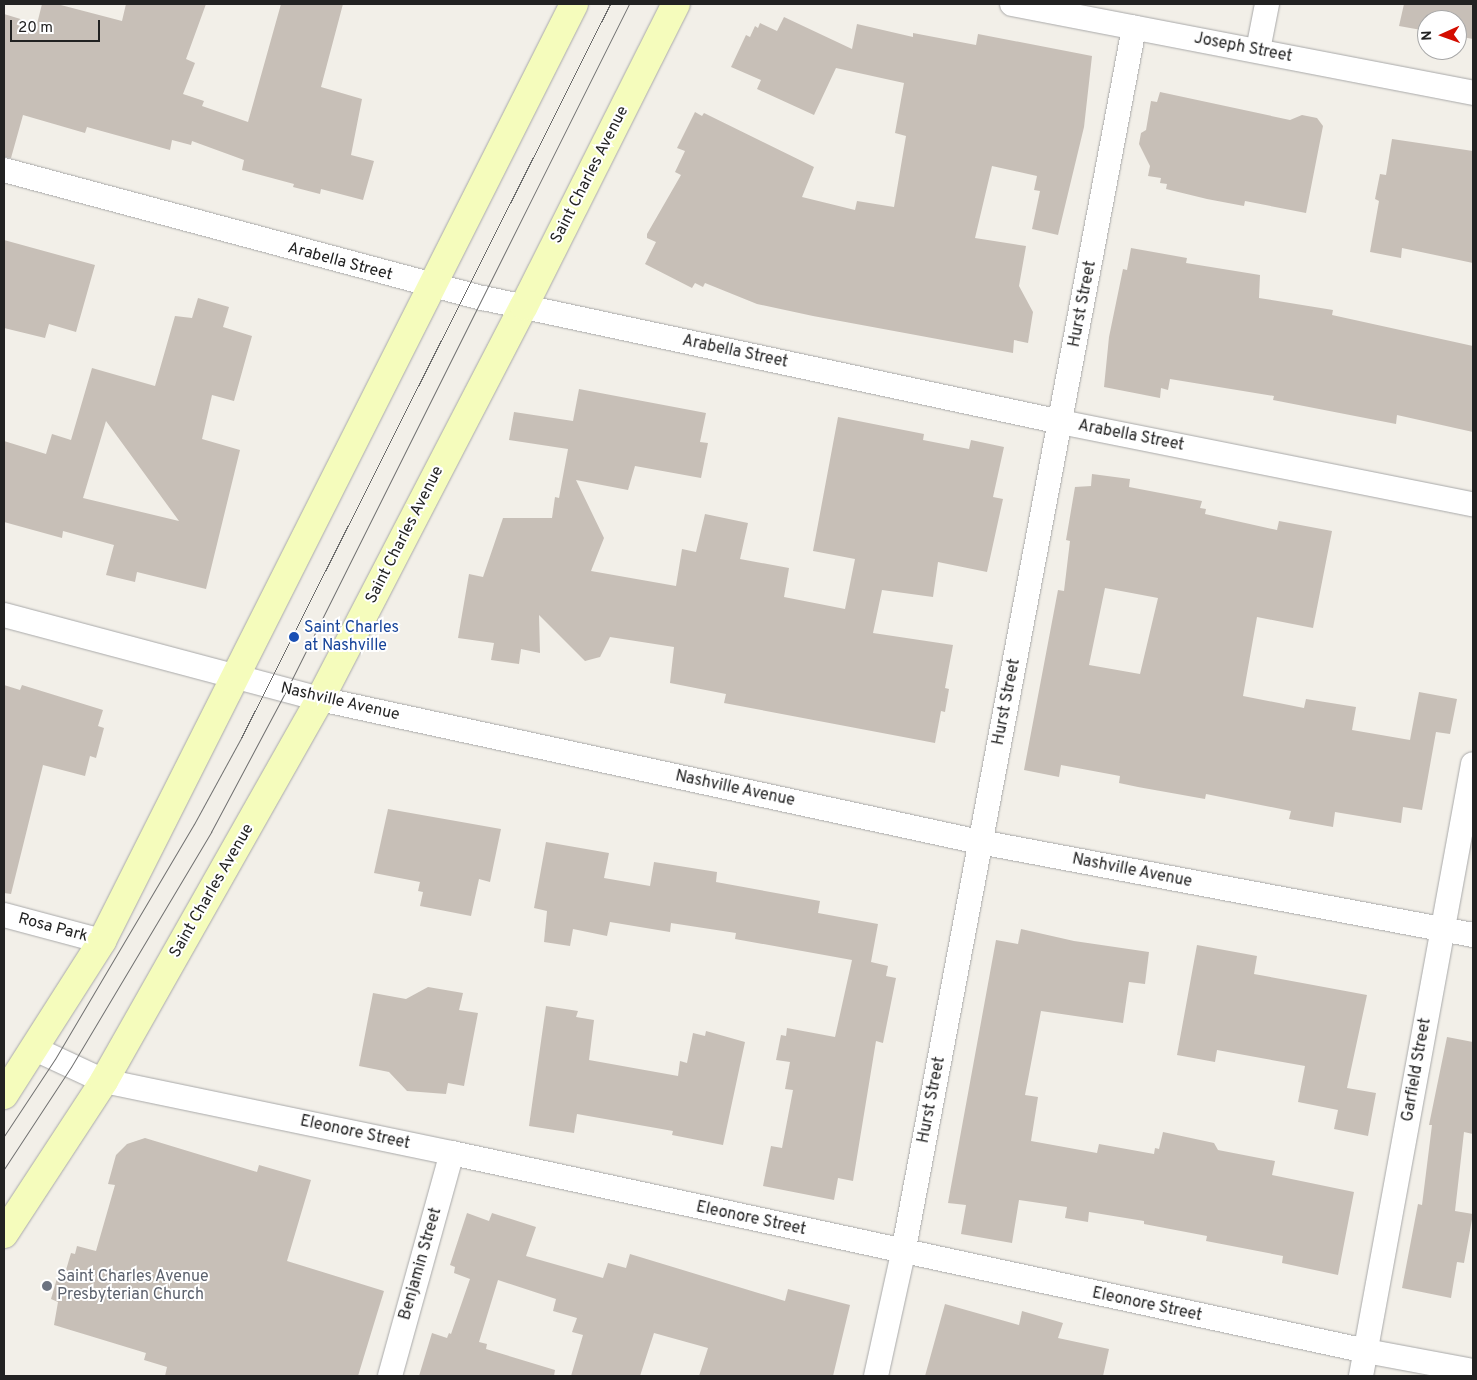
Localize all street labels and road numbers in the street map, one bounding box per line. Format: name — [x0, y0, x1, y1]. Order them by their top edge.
street label: Joseph Street — [1192, 29, 1294, 67]
street label: Saint Charles Avenue — [547, 103, 633, 247]
street label: Arabella Street — [286, 239, 394, 285]
street label: Hurst Street — [1065, 259, 1101, 349]
street label: Arabella Street — [680, 331, 790, 373]
street label: Arabella Street — [1076, 416, 1186, 456]
street label: Saint Charles Avenue — [362, 463, 448, 607]
street label: Hurst Street — [989, 657, 1025, 747]
street label: Nashville Avenue — [278, 679, 402, 725]
street label: Nashville Avenue — [673, 767, 797, 811]
street label: Saint Charles Avenue — [166, 820, 258, 962]
street label: Nashville Avenue — [1070, 850, 1194, 892]
street label: Rosa Park — [16, 909, 90, 947]
street label: Garfield Street — [1398, 1017, 1436, 1123]
street label: Hurst Street — [914, 1055, 950, 1145]
street label: Eleonore Street — [298, 1112, 412, 1154]
street label: Eleonore Street — [694, 1198, 808, 1240]
street label: Benjamin Street — [396, 1206, 446, 1322]
street label: Eleonore Street — [1090, 1284, 1204, 1326]

